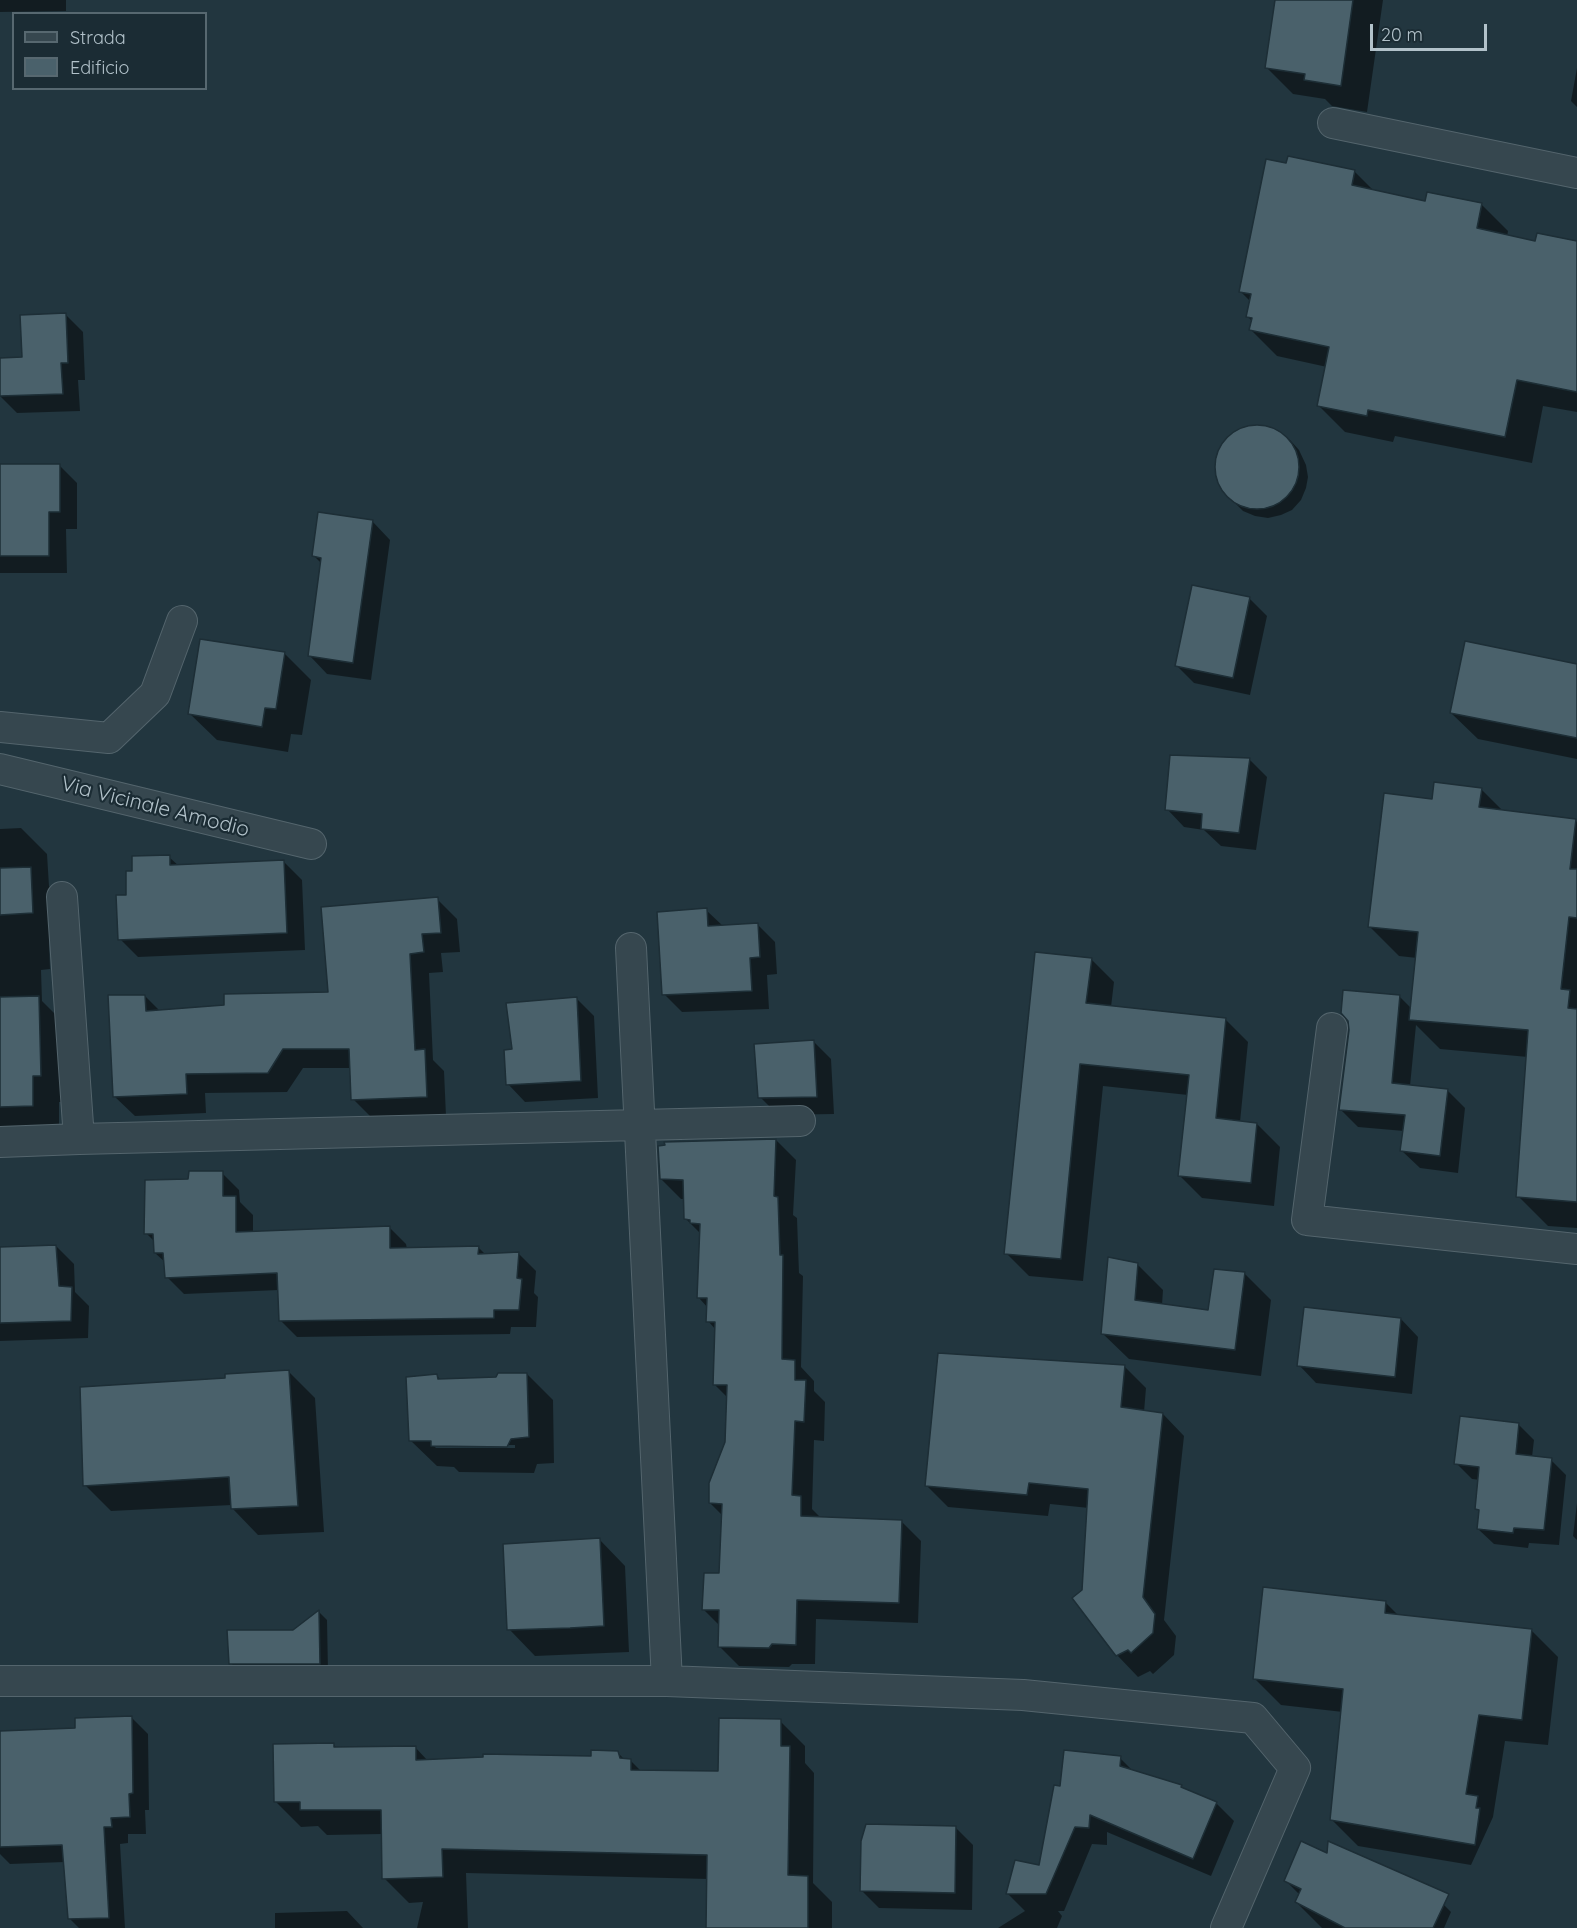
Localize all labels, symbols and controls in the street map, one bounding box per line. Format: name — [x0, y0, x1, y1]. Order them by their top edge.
legend — [12, 12, 207, 90]
scale bar — [1373, 12, 1490, 50]
text: 20 m — [1381, 23, 1423, 46]
text: Strada — [70, 26, 126, 49]
text: Edificio — [70, 56, 129, 79]
street label: Via Vicinale Amodio — [58, 771, 252, 843]

